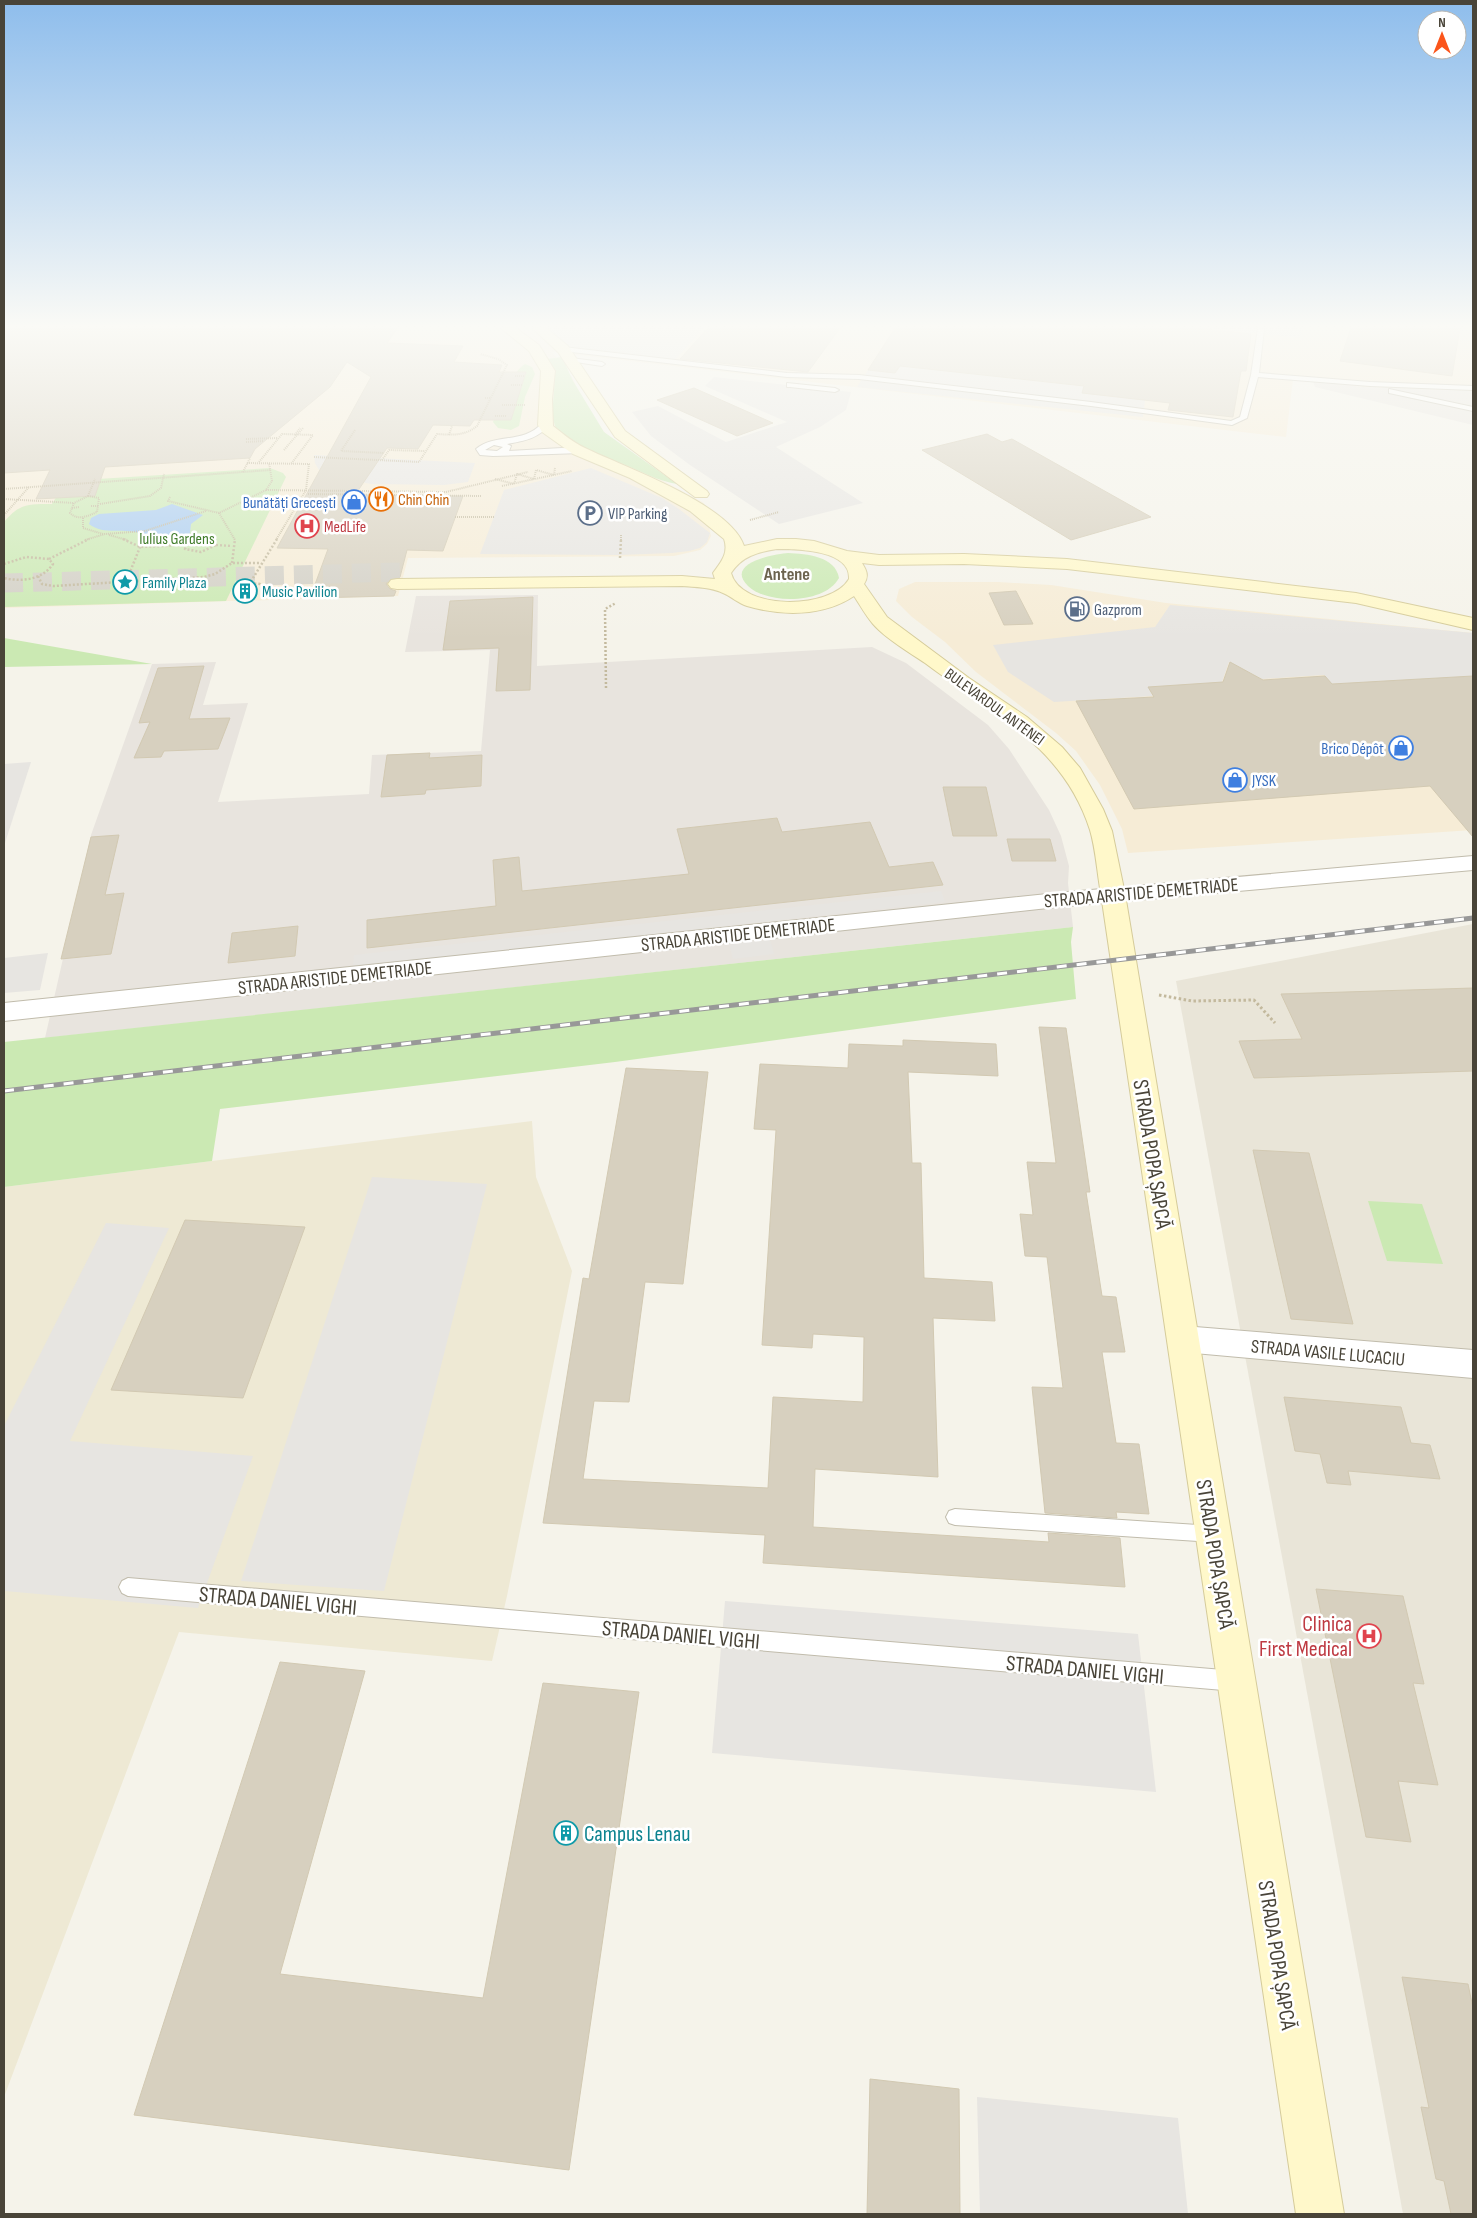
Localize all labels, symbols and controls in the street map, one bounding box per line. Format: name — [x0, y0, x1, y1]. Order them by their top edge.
north arrow — [1417, 10, 1467, 60]
text: N — [1438, 14, 1446, 31]
restaurant icon: Chin Chin — [368, 486, 394, 512]
shop icon: Bunătăți Grecești — [341, 489, 367, 515]
place label: Chin Chin — [398, 491, 449, 510]
place label: Bunătăți Grecești — [243, 494, 336, 513]
parking icon: VIP Parking — [577, 500, 603, 526]
place label: VIP Parking — [608, 505, 667, 524]
hospital icon: MedLife — [294, 513, 320, 539]
place label: MedLife — [324, 518, 366, 537]
park label: Iulius Gardens — [139, 530, 215, 549]
district label: Antene — [763, 564, 810, 585]
place icon: Family Plaza — [112, 569, 138, 595]
place label: Family Plaza — [142, 574, 207, 593]
building icon: Music Pavilion — [232, 578, 258, 604]
place label: Music Pavilion — [262, 583, 337, 602]
fuel station icon: Gazprom — [1064, 596, 1090, 622]
place label: Gazprom — [1094, 601, 1142, 620]
street label: BULEVARDUL ANTENEI — [940, 665, 1048, 750]
shop icon: Brico Dépôt — [1388, 735, 1414, 761]
place label: Brico Dépôt — [1321, 740, 1384, 759]
shop icon: JYSK — [1222, 767, 1248, 793]
place label: JYSK — [1251, 772, 1277, 791]
street label: STRADA ARISTIDE DEMETRIADE — [1043, 874, 1239, 913]
street label: STRADA ARISTIDE DEMETRIADE — [640, 914, 836, 957]
street label: STRADA ARISTIDE DEMETRIADE — [237, 957, 433, 1000]
street label: STRADA POPA ȘAPCĂ — [1126, 1077, 1177, 1232]
street label: STRADA VASILE LUCACIU — [1250, 1335, 1406, 1372]
street label: STRADA POPA ȘAPCĂ — [1189, 1477, 1240, 1632]
street label: STRADA DANIEL VIGHI — [198, 1581, 358, 1622]
place label: Clinica First Medical — [1259, 1611, 1352, 1663]
street label: STRADA DANIEL VIGHI — [601, 1615, 761, 1656]
hospital icon: Clinica First Medical — [1356, 1623, 1382, 1649]
street label: STRADA DANIEL VIGHI — [1005, 1650, 1165, 1691]
building icon: Campus Lenau — [553, 1820, 579, 1846]
place label: Campus Lenau — [584, 1821, 690, 1848]
street label: STRADA POPA ȘAPCĂ — [1251, 1878, 1302, 2033]

